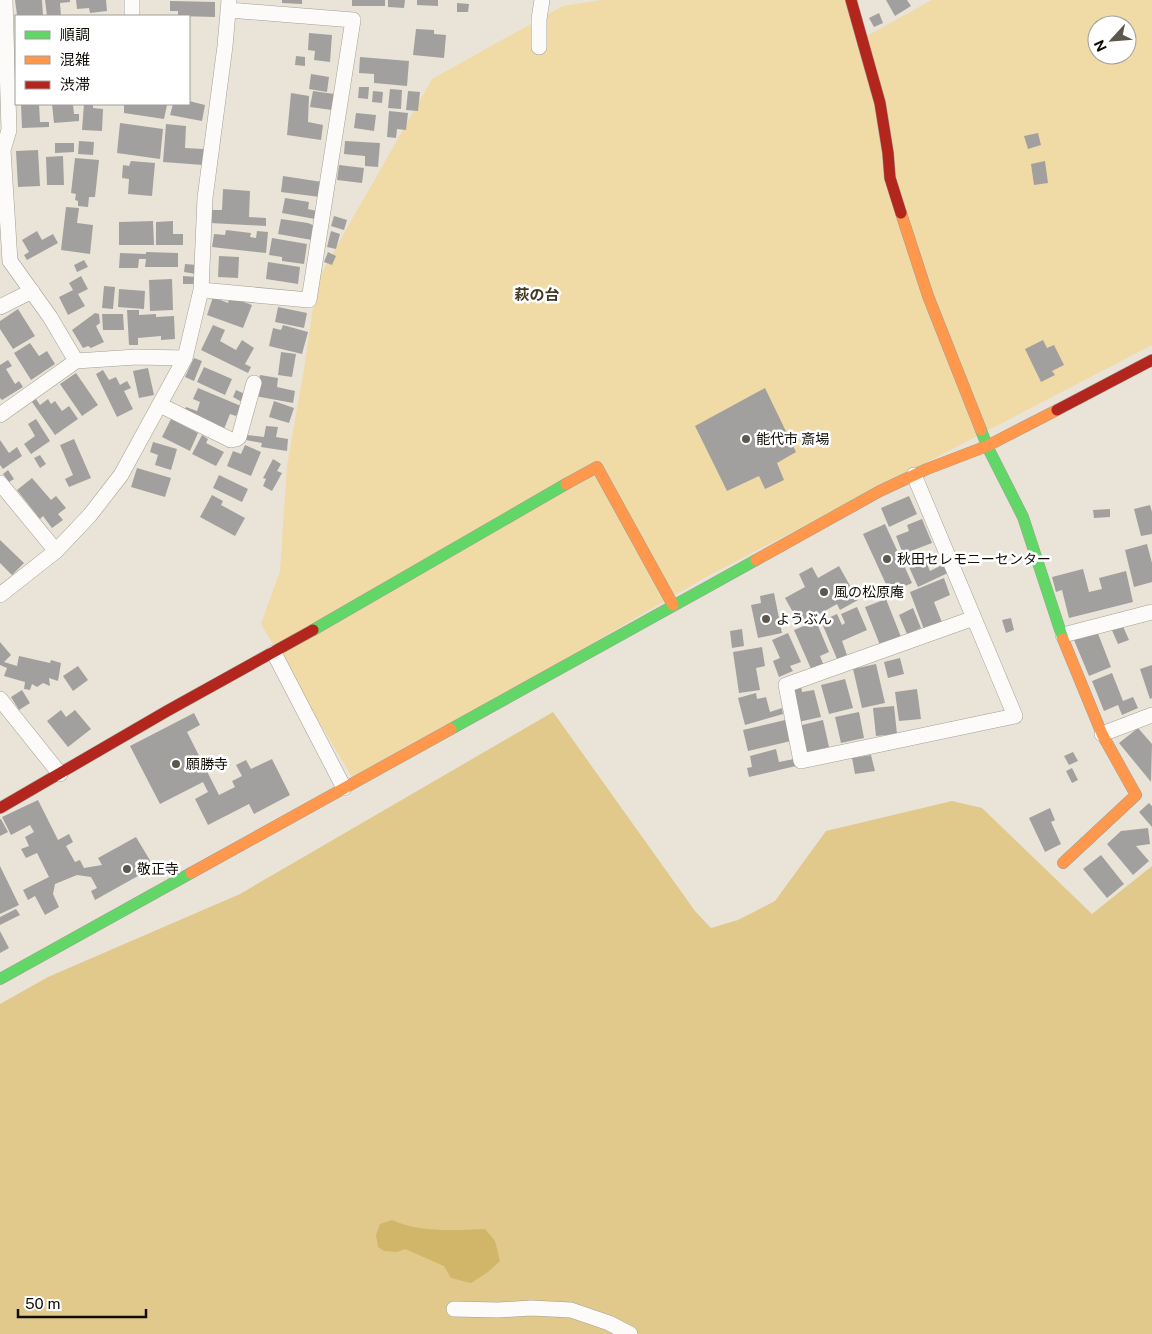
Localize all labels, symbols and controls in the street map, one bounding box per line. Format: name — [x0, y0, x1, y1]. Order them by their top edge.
legend — [15, 15, 190, 105]
north arrow — [1087, 15, 1137, 65]
text: 順調 — [60, 26, 90, 43]
text: N — [1091, 37, 1110, 54]
text: 混雑 — [60, 51, 90, 68]
text: 渋滞 — [60, 76, 90, 93]
district label: 萩の台 — [514, 286, 560, 303]
place label: 能代市 斎場 — [756, 431, 829, 447]
marker: 能代市 斎場 — [740, 433, 752, 445]
place label: 秋田セレモニーセンター — [897, 551, 1051, 567]
marker: 秋田セレモニーセンター — [881, 553, 893, 565]
place label: 風の松原庵 — [834, 584, 904, 600]
marker: 風の松原庵 — [818, 586, 830, 598]
place label: ようぶん — [776, 611, 832, 627]
marker: ようぶん — [760, 613, 772, 625]
place label: 願勝寺 — [186, 756, 228, 772]
marker: 願勝寺 — [170, 758, 182, 770]
place label: 敬正寺 — [137, 861, 179, 877]
marker: 敬正寺 — [121, 863, 133, 875]
scale bar — [18, 1286, 145, 1318]
text: 50 m — [25, 1295, 60, 1312]

